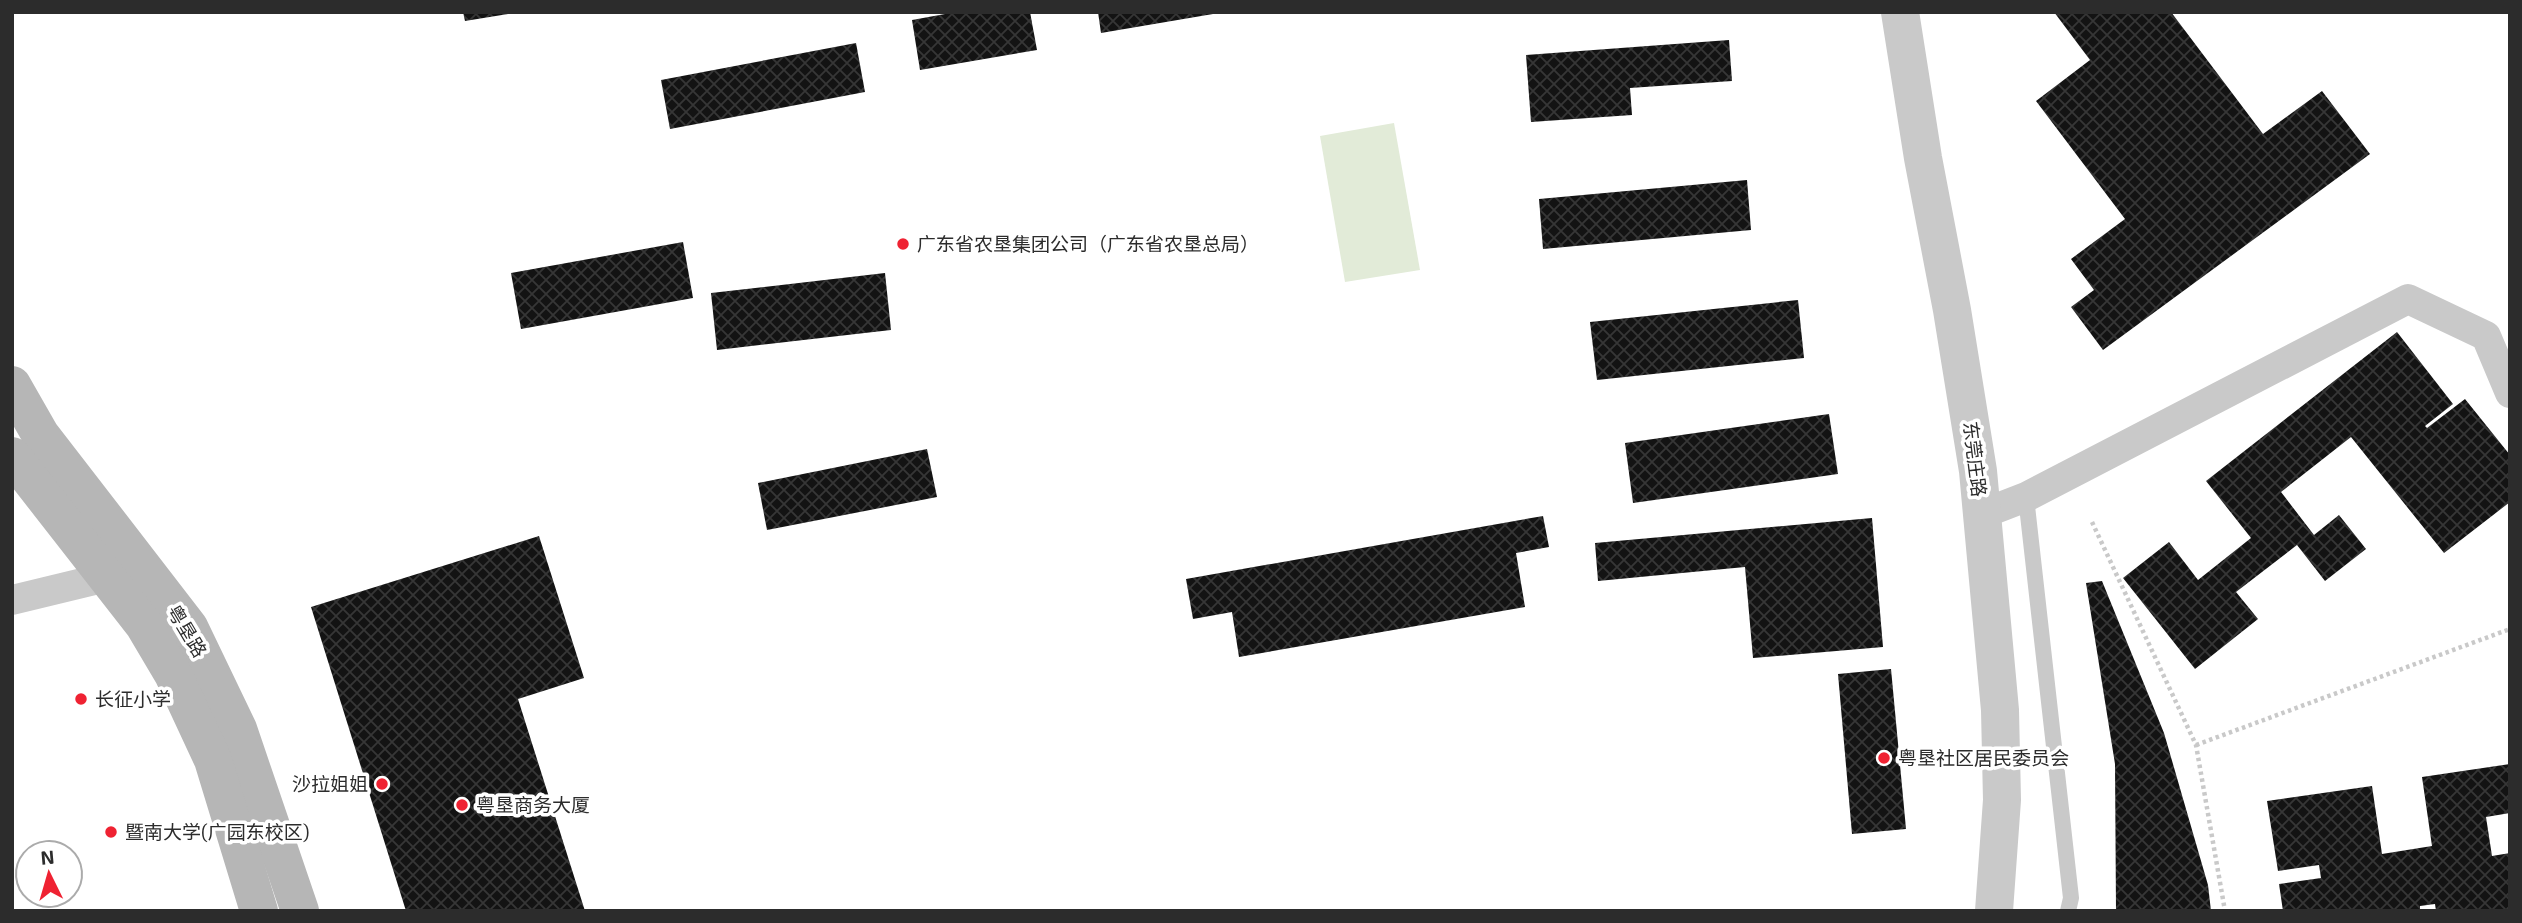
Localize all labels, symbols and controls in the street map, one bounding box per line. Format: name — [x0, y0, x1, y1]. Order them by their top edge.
place label: 广东省农垦集团公司（广东省农垦总局） — [917, 232, 1259, 255]
marker: 广东省农垦集团公司（广东省农垦总局） — [895, 236, 911, 252]
street label: 东莞庄路 — [1959, 420, 1992, 498]
street label: 粤垦路 — [163, 600, 212, 661]
place label: 长征小学 — [95, 687, 171, 710]
marker: 长征小学 — [73, 691, 89, 707]
place label: 粤垦社区居民委员会 — [1898, 746, 2069, 769]
marker: 粤垦社区居民委员会 — [1876, 750, 1892, 766]
place label: 沙拉姐姐 — [292, 772, 368, 795]
marker: 沙拉姐姐 — [374, 776, 390, 792]
place label: 粤垦商务大厦 — [476, 793, 590, 816]
marker: 粤垦商务大厦 — [454, 797, 470, 813]
place label: 暨南大学(广园东校区) — [125, 820, 310, 843]
marker: 暨南大学(广园东校区) — [103, 824, 119, 840]
north arrow — [14, 839, 84, 909]
text: N — [40, 845, 55, 869]

